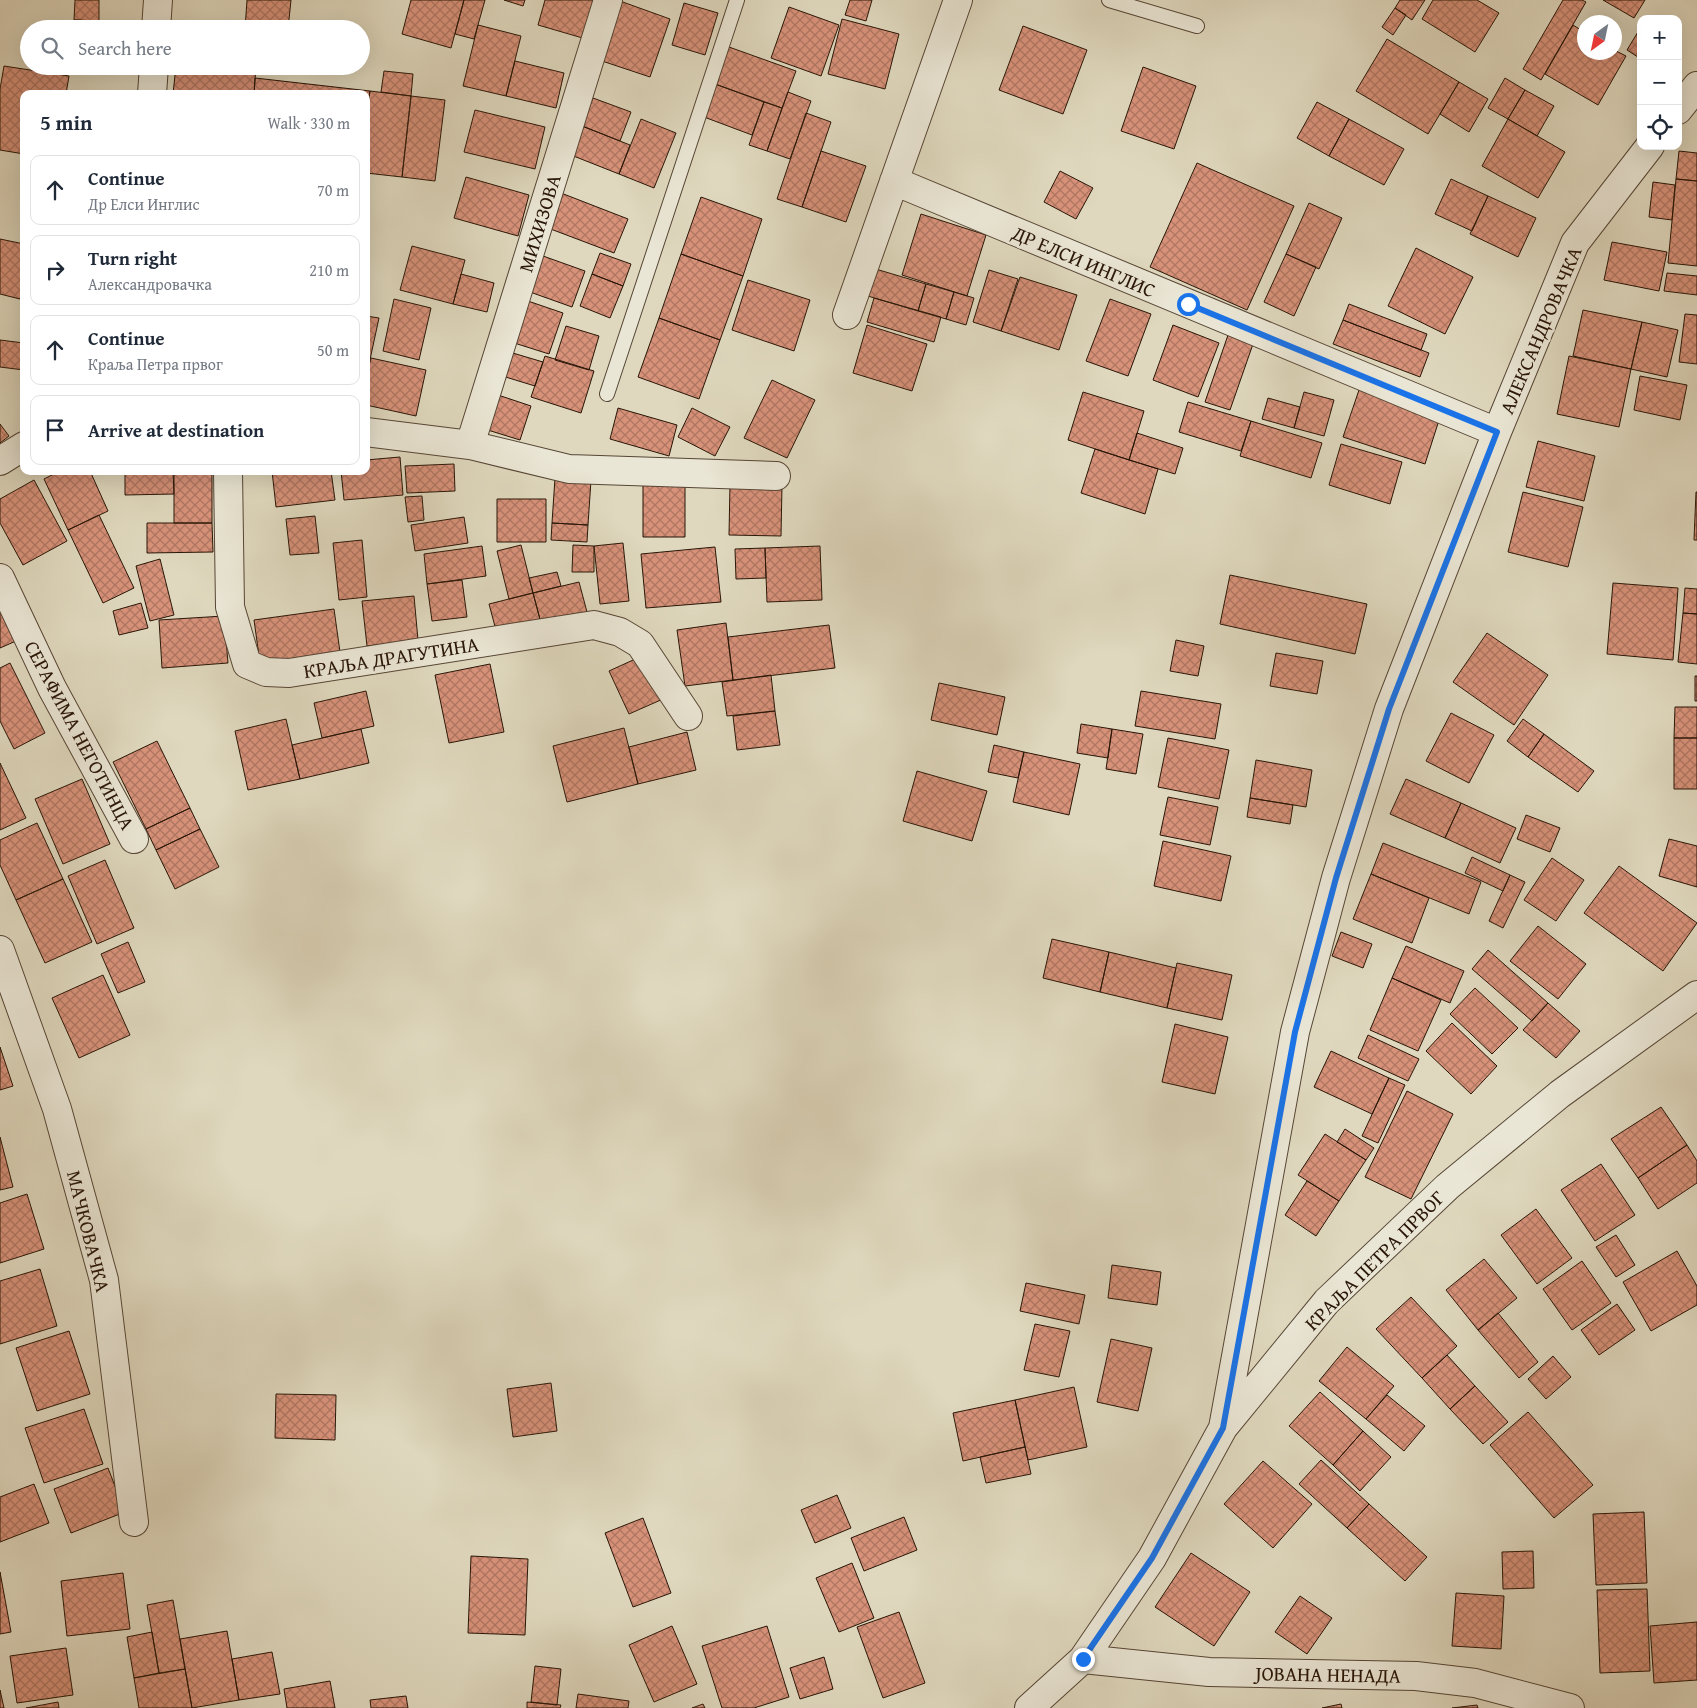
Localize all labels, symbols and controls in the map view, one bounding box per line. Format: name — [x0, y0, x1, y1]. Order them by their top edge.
north arrow — [1577, 15, 1622, 60]
map controls — [1637, 15, 1682, 150]
button: + — [1637, 15, 1682, 60]
search box — [20, 20, 370, 75]
icon: search — [38, 34, 66, 62]
text: Search here — [78, 34, 172, 62]
button: − — [1637, 60, 1682, 105]
button: locate — [1637, 105, 1682, 150]
text: 5 min — [40, 107, 92, 138]
text: Walk · 330 m — [267, 111, 350, 135]
text: Continue — [88, 164, 165, 192]
street label: МИХИЗОВА — [510, 170, 568, 276]
icon: ahead — [41, 176, 69, 204]
text: 70 m — [317, 178, 349, 202]
text: Др Елси Инглис — [88, 192, 200, 216]
street label: ДР ЕЛСИ ИНГЛИС — [1007, 217, 1160, 304]
street label: АЛЕКСАНДРОВАЧКА — [1492, 242, 1588, 418]
text: Turn right — [88, 244, 177, 272]
icon: right — [41, 256, 69, 284]
text: 210 m — [309, 258, 349, 282]
text: Александровачка — [88, 272, 212, 296]
route start — [1177, 293, 1200, 316]
text: Continue — [88, 324, 165, 352]
icon: ahead — [41, 336, 69, 364]
text: 50 m — [317, 338, 349, 362]
text: Краља Петра првог — [88, 352, 223, 376]
icon: arrive — [41, 416, 69, 444]
text: Arrive at destination — [88, 416, 264, 444]
street label: КРАЉА ДРАГУТИНА — [301, 629, 481, 685]
street label: СЕРАФИМА НЕГОТИНЦА — [18, 635, 142, 835]
street label: МАЧКОВАЧКА — [60, 1167, 118, 1295]
street label: КРАЉА ПЕТРА ПРВОГ — [1297, 1183, 1451, 1337]
route end — [1072, 1648, 1095, 1671]
street label: ЈОВАНА НЕНАДА — [1252, 1658, 1401, 1690]

